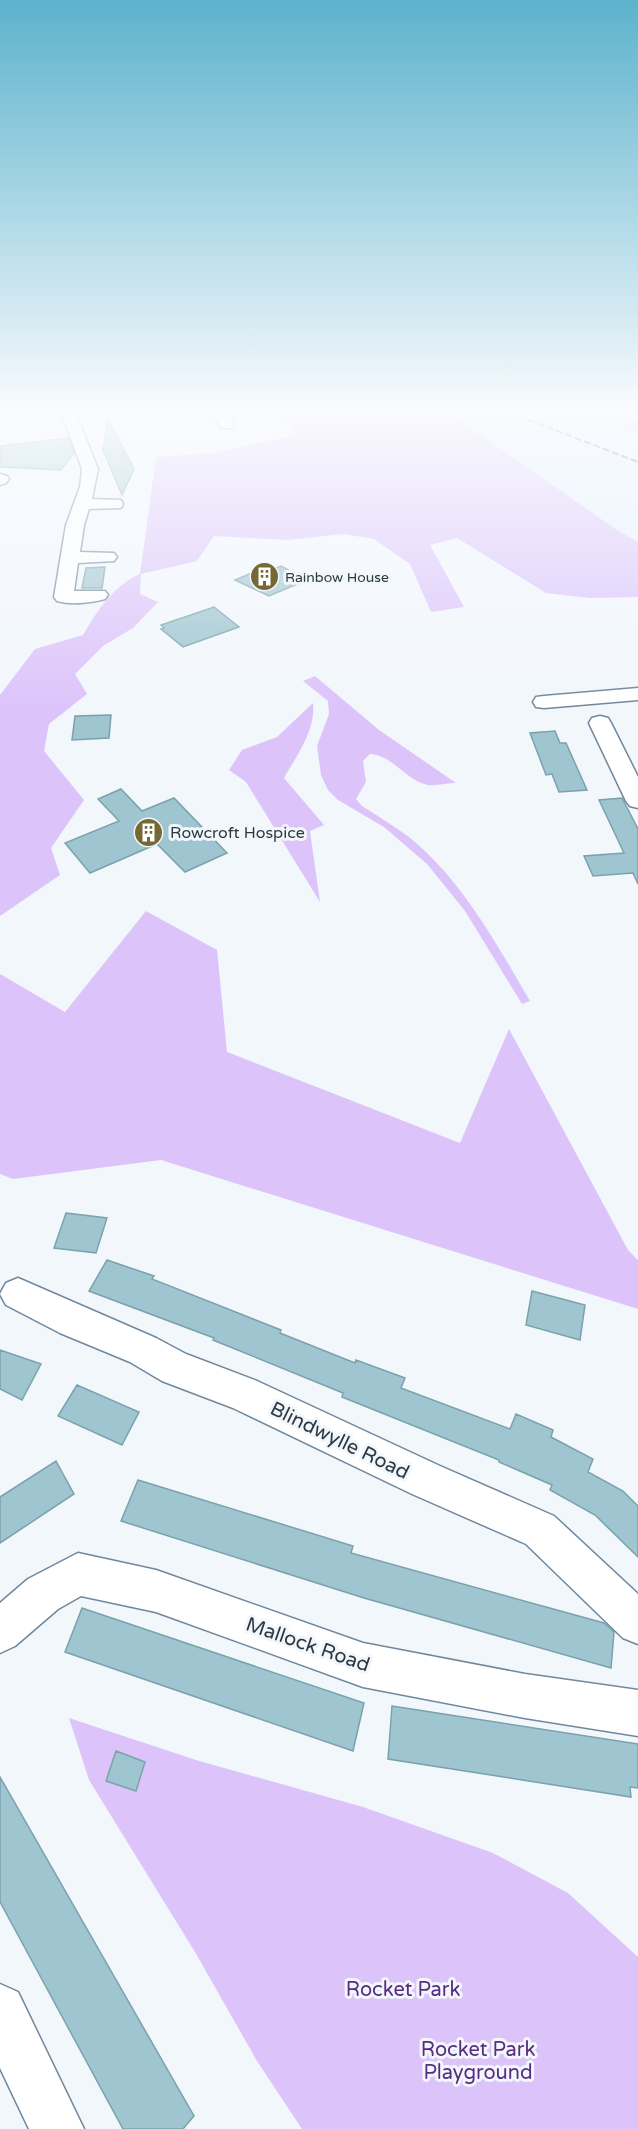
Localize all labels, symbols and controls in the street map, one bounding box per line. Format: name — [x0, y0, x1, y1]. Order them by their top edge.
building icon: Rainbow House — [248, 561, 280, 593]
place label: Rainbow House — [285, 569, 389, 586]
building icon: Rowcroft Hospice — [133, 816, 165, 848]
place label: Rowcroft Hospice — [170, 823, 305, 843]
street label: Blindwylle Road — [266, 1397, 413, 1485]
street label: Mallock Road — [242, 1612, 373, 1677]
park label: Rocket Park — [346, 1978, 460, 2002]
park label: Rocket Park Playground — [421, 2038, 535, 2085]

